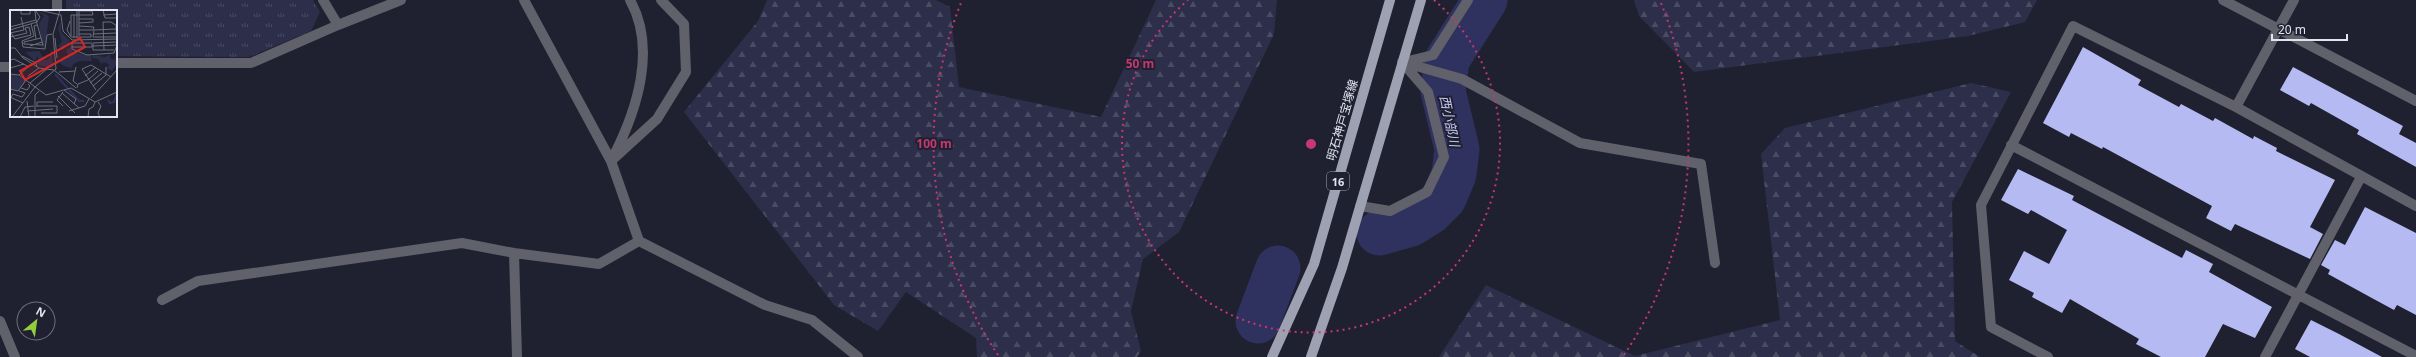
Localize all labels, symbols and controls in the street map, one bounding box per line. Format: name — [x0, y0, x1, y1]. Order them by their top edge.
inset map — [10, 10, 117, 117]
scale bar — [2272, 16, 2347, 42]
text: 20 m — [2278, 21, 2306, 38]
text: 50 m — [1126, 55, 1154, 72]
street label: 明石神戸宝塚線 — [1322, 77, 1362, 163]
water label: 西小部川 — [1436, 94, 1465, 150]
text: 100 m — [916, 135, 952, 152]
centre of rings — [1304, 137, 1318, 151]
road number: 16 — [1327, 172, 1349, 190]
north arrow — [16, 301, 56, 341]
text: N — [34, 303, 49, 321]

